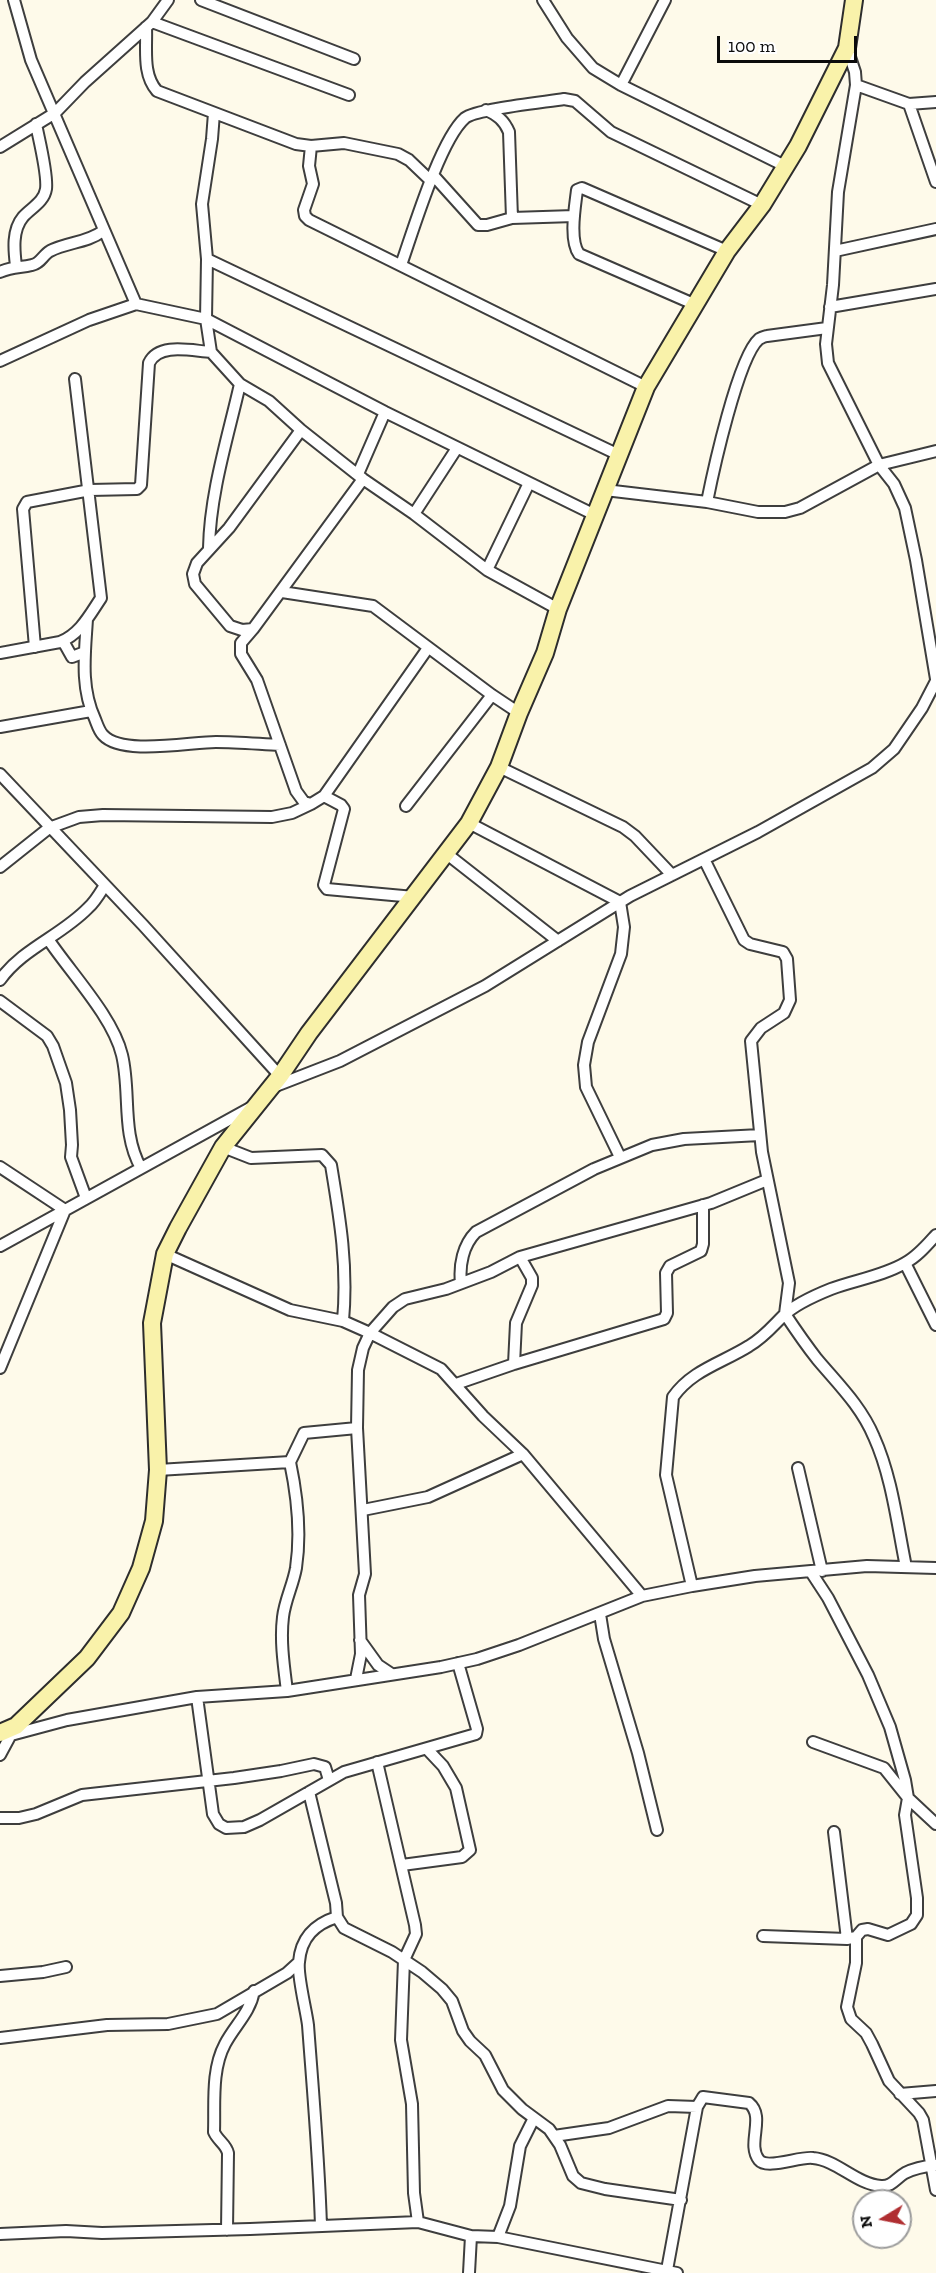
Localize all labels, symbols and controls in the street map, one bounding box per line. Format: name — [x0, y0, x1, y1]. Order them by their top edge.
scale bar — [720, 24, 860, 62]
text: 100 m — [728, 35, 775, 57]
north arrow — [852, 2189, 912, 2249]
text: N — [855, 2214, 876, 2230]

